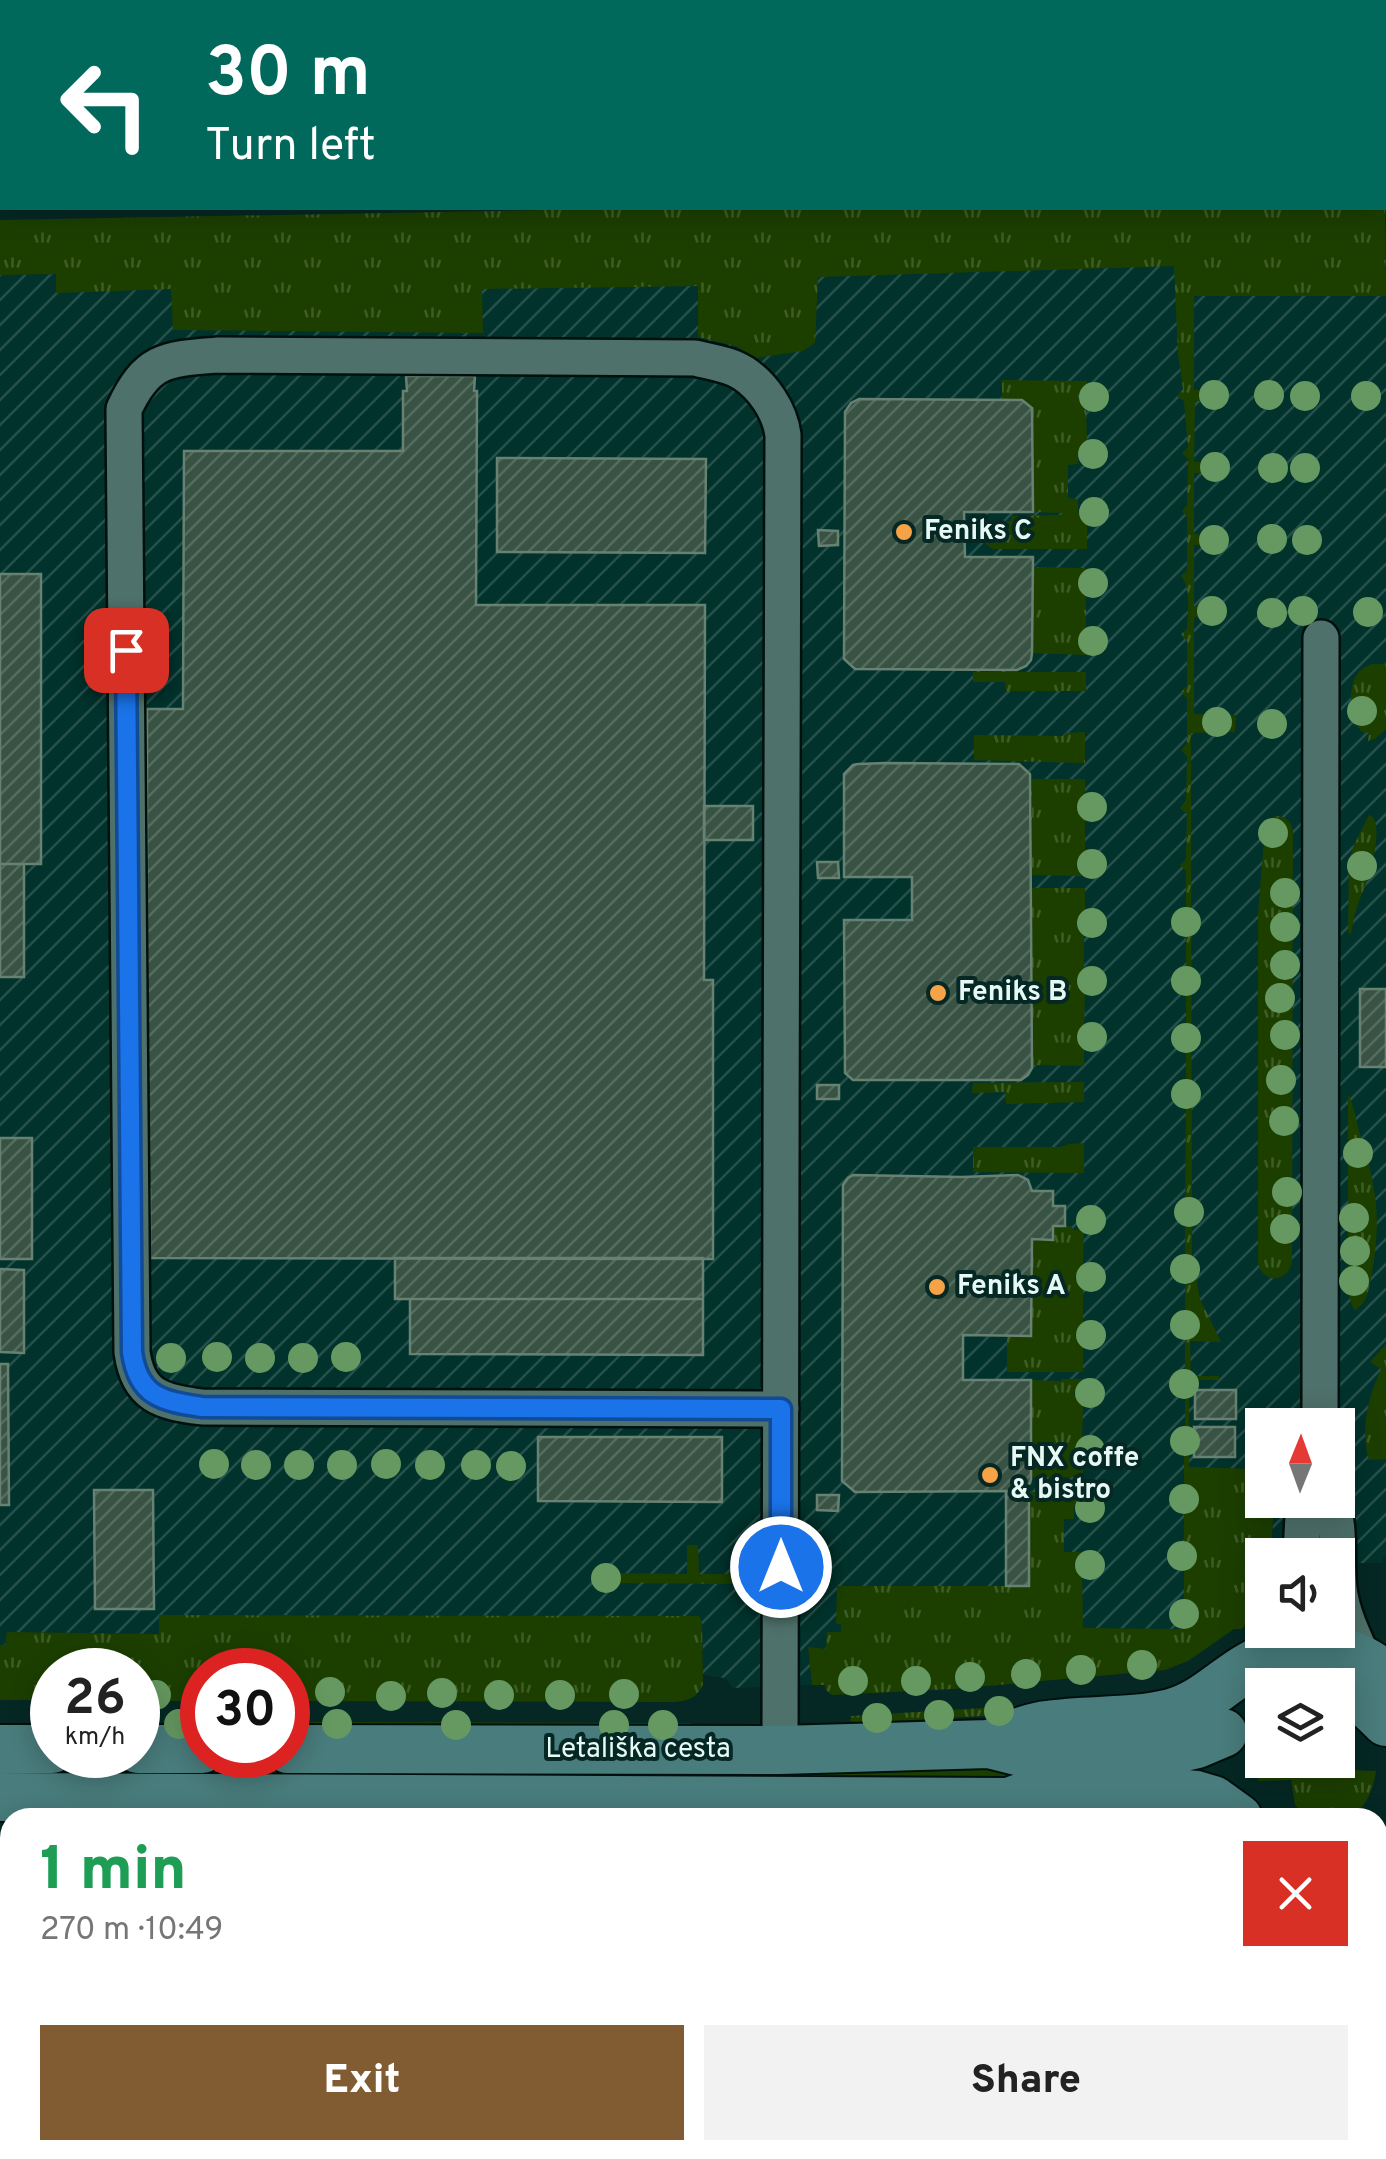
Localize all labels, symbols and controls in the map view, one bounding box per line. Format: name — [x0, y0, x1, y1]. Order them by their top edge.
text: 30 m — [205, 32, 371, 121]
icon: left — [40, 40, 170, 170]
text: Turn left — [205, 119, 376, 176]
place label: Feniks C — [924, 514, 1032, 550]
marker: Feniks C — [893, 521, 915, 543]
pin — [84, 608, 169, 693]
icon: arrive — [99, 623, 154, 678]
place label: Feniks B — [958, 975, 1067, 1011]
marker: Feniks B — [927, 982, 949, 1004]
place label: Feniks A — [957, 1269, 1066, 1305]
marker: Feniks A — [926, 1276, 948, 1298]
north arrow — [1245, 1408, 1355, 1518]
map controls — [1245, 1408, 1355, 1778]
place label: FNX coffe & bistro — [1010, 1441, 1139, 1509]
marker: FNX coffe & bistro — [979, 1464, 1001, 1486]
position arrow — [729, 1515, 833, 1619]
button: sound — [1245, 1538, 1355, 1648]
speed limit sign: 30 — [180, 1648, 310, 1778]
button: layers — [1245, 1668, 1355, 1778]
text: 26 — [64, 1669, 126, 1732]
text: km/h — [65, 1722, 125, 1754]
street label: Letališka cesta — [545, 1732, 731, 1768]
text: 1 min — [40, 1835, 187, 1911]
button: close — [1243, 1841, 1348, 1946]
text: 270 m · 10:49 — [40, 1911, 223, 1951]
button: Exit — [40, 2025, 684, 2140]
button: Share — [704, 2025, 1348, 2140]

